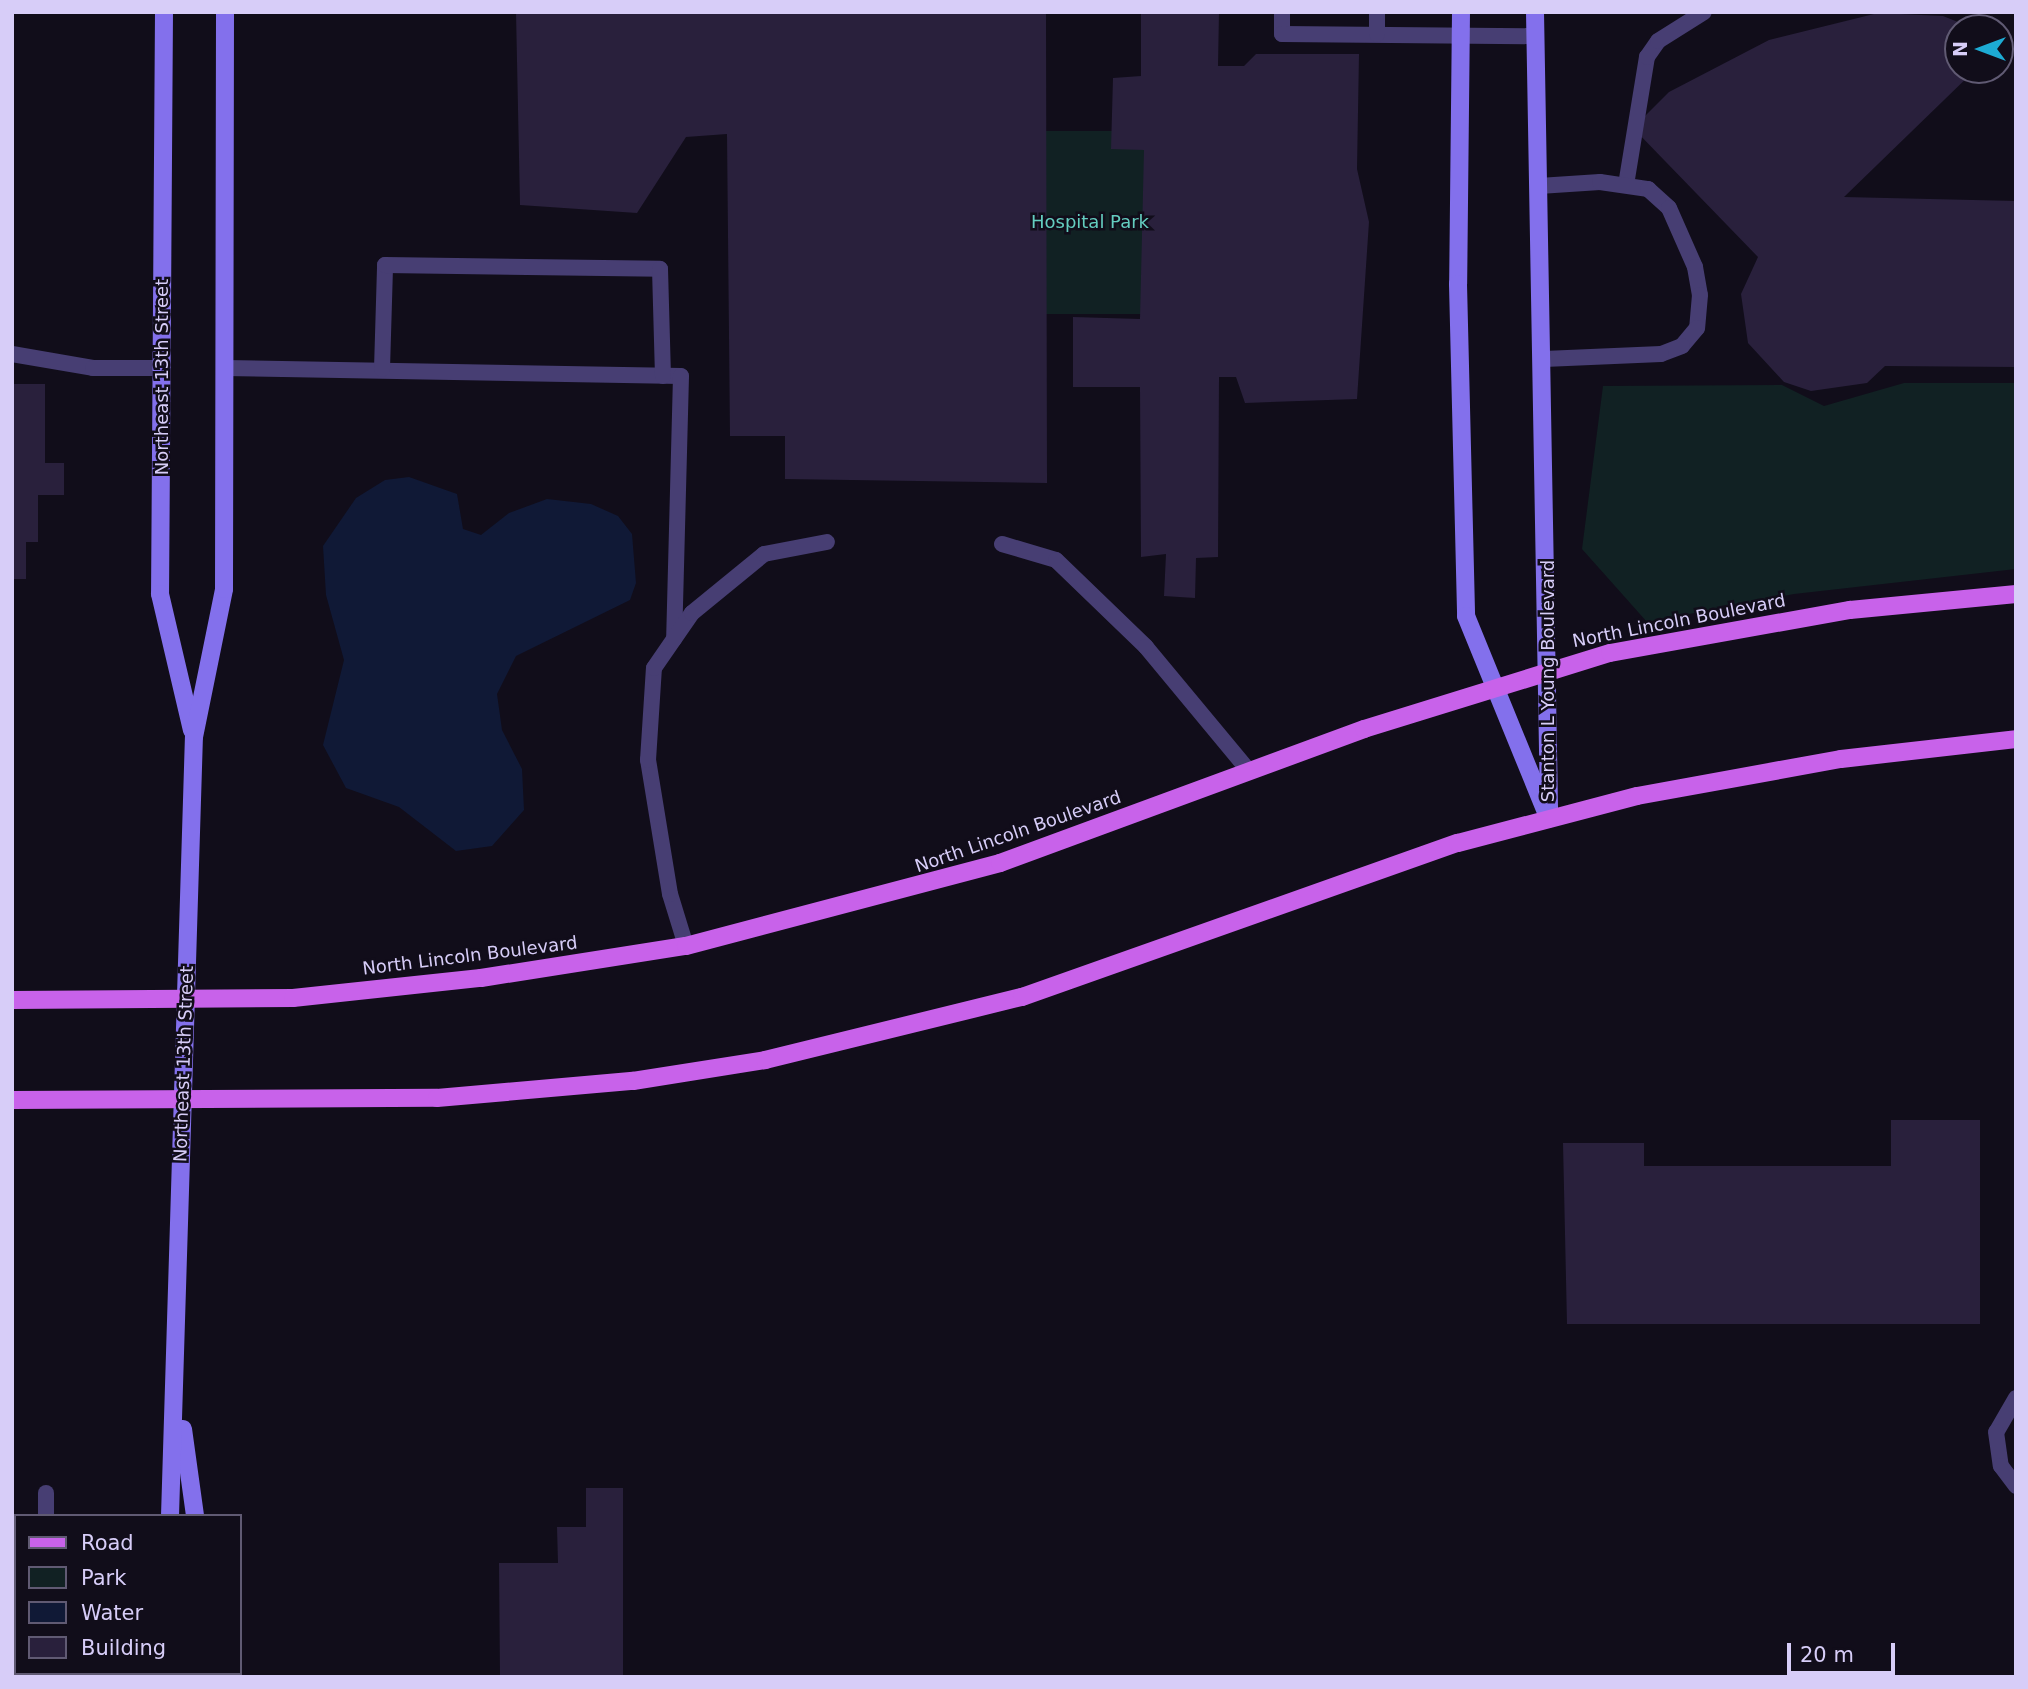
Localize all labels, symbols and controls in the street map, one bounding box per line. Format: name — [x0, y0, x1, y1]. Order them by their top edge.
north arrow — [1944, 14, 2014, 84]
text: N — [1949, 41, 1971, 57]
park label: Hospital Park — [1031, 211, 1149, 233]
street label: Northeast 13th Street — [151, 279, 173, 475]
street label: Stanton L Young Boulevard — [1537, 560, 1559, 802]
street label: North Lincoln Boulevard — [1571, 590, 1787, 652]
street label: North Lincoln Boulevard — [912, 787, 1124, 877]
street label: North Lincoln Boulevard — [361, 932, 579, 980]
street label: Northeast 13th Street — [170, 965, 198, 1163]
legend — [14, 1514, 242, 1675]
text: Road — [81, 1531, 134, 1555]
text: Park — [81, 1566, 126, 1590]
text: Water — [81, 1601, 143, 1625]
scale bar — [1790, 1630, 1898, 1674]
text: Building — [81, 1636, 166, 1660]
text: 20 m — [1800, 1643, 1854, 1667]

